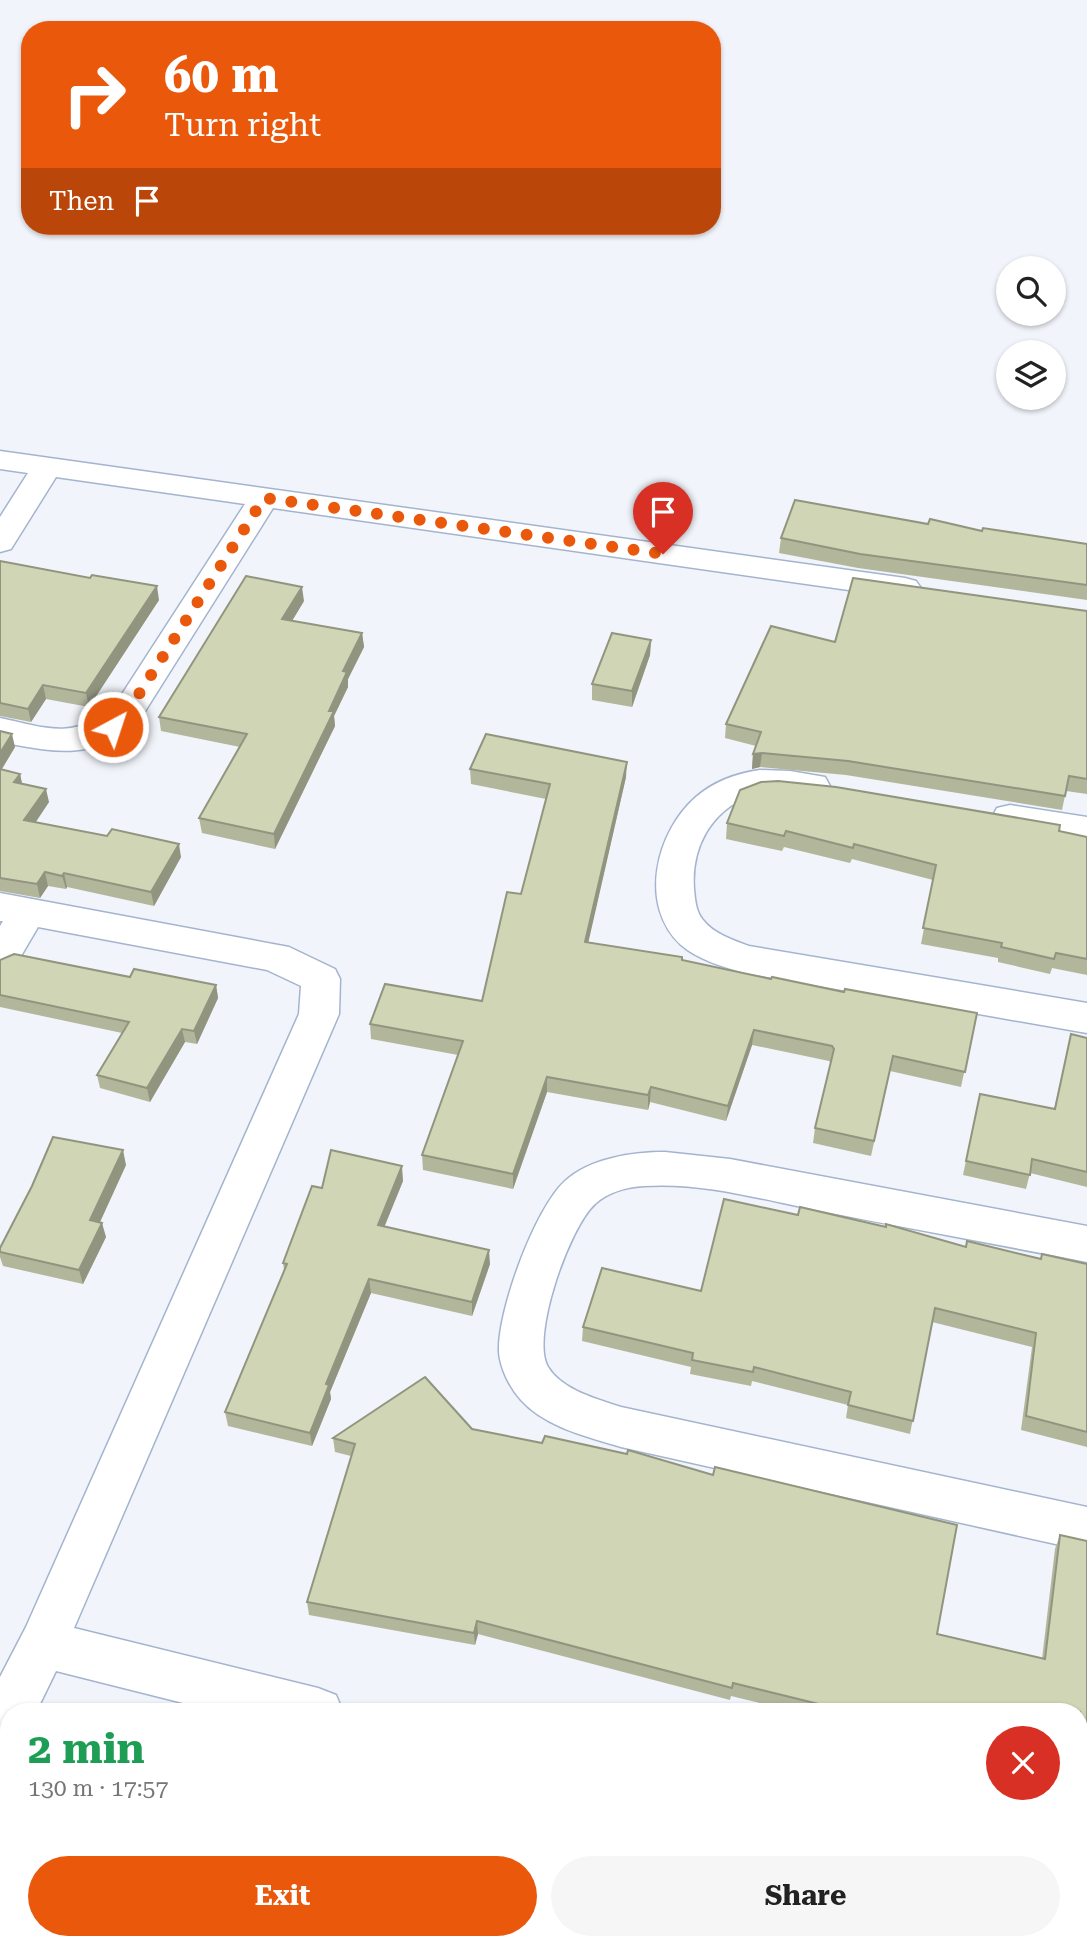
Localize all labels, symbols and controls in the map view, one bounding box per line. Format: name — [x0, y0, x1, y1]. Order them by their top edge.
text: 60 m — [164, 47, 279, 104]
icon: right — [49, 49, 140, 140]
text: Turn right — [164, 106, 321, 144]
icon: arrive — [128, 182, 166, 220]
text: Then — [49, 186, 114, 216]
map controls — [996, 256, 1066, 410]
button: search — [996, 256, 1066, 326]
button: layers — [996, 340, 1066, 410]
pin — [633, 482, 693, 554]
icon: arrive — [644, 493, 682, 531]
position arrow — [76, 690, 150, 764]
text: 2 min — [28, 1724, 145, 1773]
button: close — [986, 1726, 1060, 1800]
text: 130 m · 17:57 — [28, 1775, 168, 1802]
button: Exit — [28, 1856, 537, 1936]
button: Share — [551, 1856, 1060, 1936]

